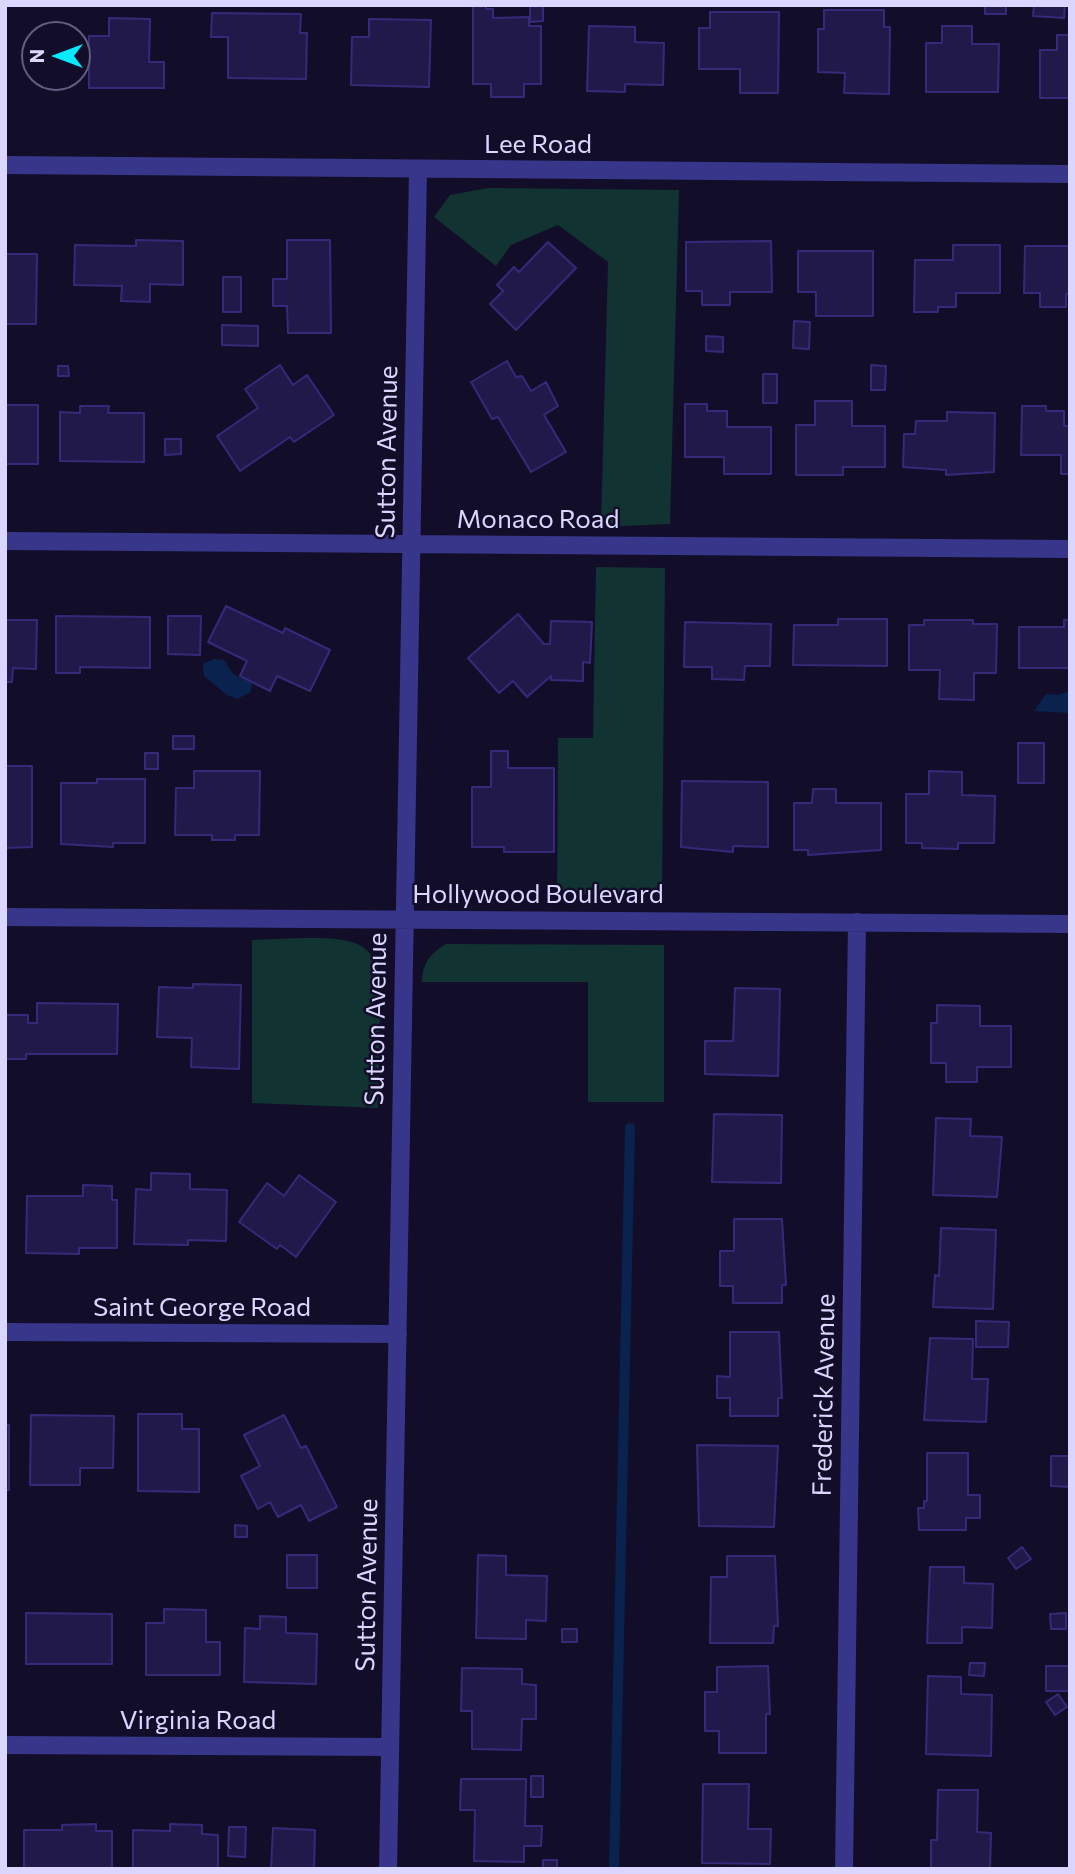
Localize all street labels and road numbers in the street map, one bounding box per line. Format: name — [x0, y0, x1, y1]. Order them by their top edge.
street label: Lee Road — [484, 128, 592, 160]
street label: Sutton Avenue — [370, 365, 404, 539]
street label: Monaco Road — [457, 503, 619, 535]
street label: Hollywood Boulevard — [412, 878, 664, 910]
street label: Sutton Avenue — [359, 932, 393, 1106]
street label: Saint George Road — [93, 1291, 311, 1323]
street label: Frederick Avenue — [807, 1293, 841, 1497]
street label: Sutton Avenue — [350, 1498, 384, 1672]
street label: Virginia Road — [120, 1704, 276, 1736]

